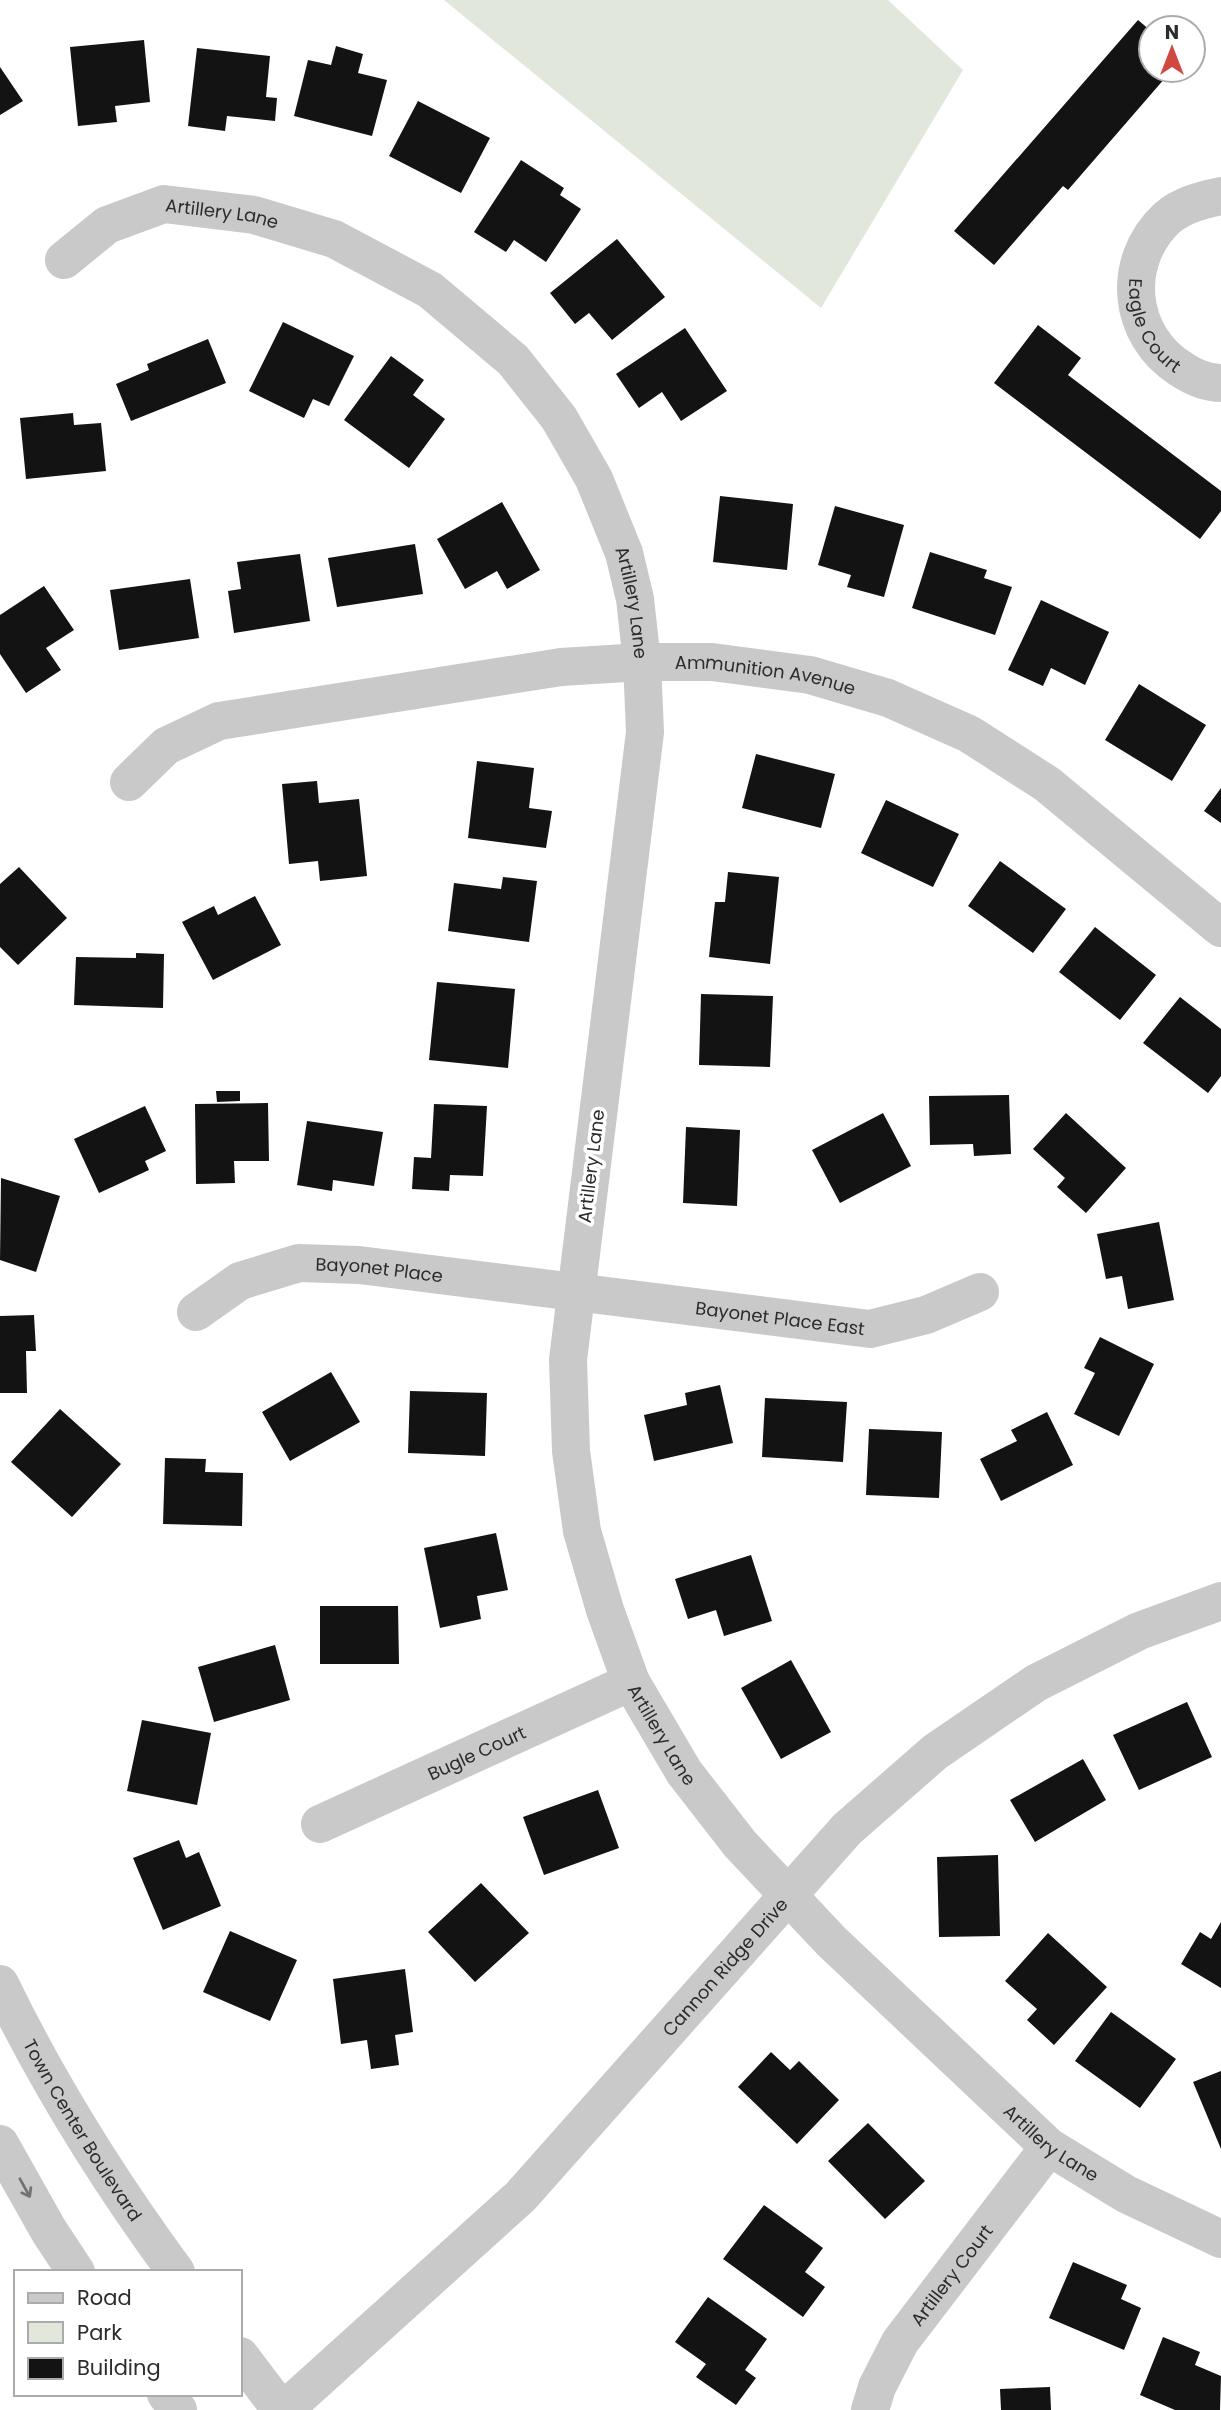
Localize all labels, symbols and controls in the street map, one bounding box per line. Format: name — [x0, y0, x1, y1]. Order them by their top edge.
north arrow — [1137, 14, 1207, 84]
text: N — [1165, 19, 1179, 46]
street label: Artillery Lane — [164, 192, 282, 234]
street label: Eagle Court — [1123, 278, 1186, 378]
street label: Artillery Lane — [610, 542, 654, 660]
street label: Ammunition Avenue — [675, 649, 859, 700]
street label: Artillery Lane — [572, 1108, 610, 1224]
street label: Bayonet Place — [315, 1251, 444, 1288]
street label: Bayonet Place East — [694, 1295, 866, 1341]
street label: Artillery Lane — [622, 1679, 702, 1791]
street label: Bugle Court — [423, 1719, 530, 1786]
street label: Cannon Ridge Drive — [656, 1892, 793, 2042]
street label: Town Center Boulevard — [18, 2035, 148, 2226]
street label: Artillery Lane — [998, 2098, 1104, 2187]
one-way arrow — [18, 2177, 32, 2197]
street label: Artillery Court — [904, 2219, 998, 2331]
legend — [14, 2270, 242, 2396]
text: Road — [77, 2283, 132, 2312]
text: Park — [77, 2318, 122, 2347]
text: Building — [77, 2353, 161, 2382]

